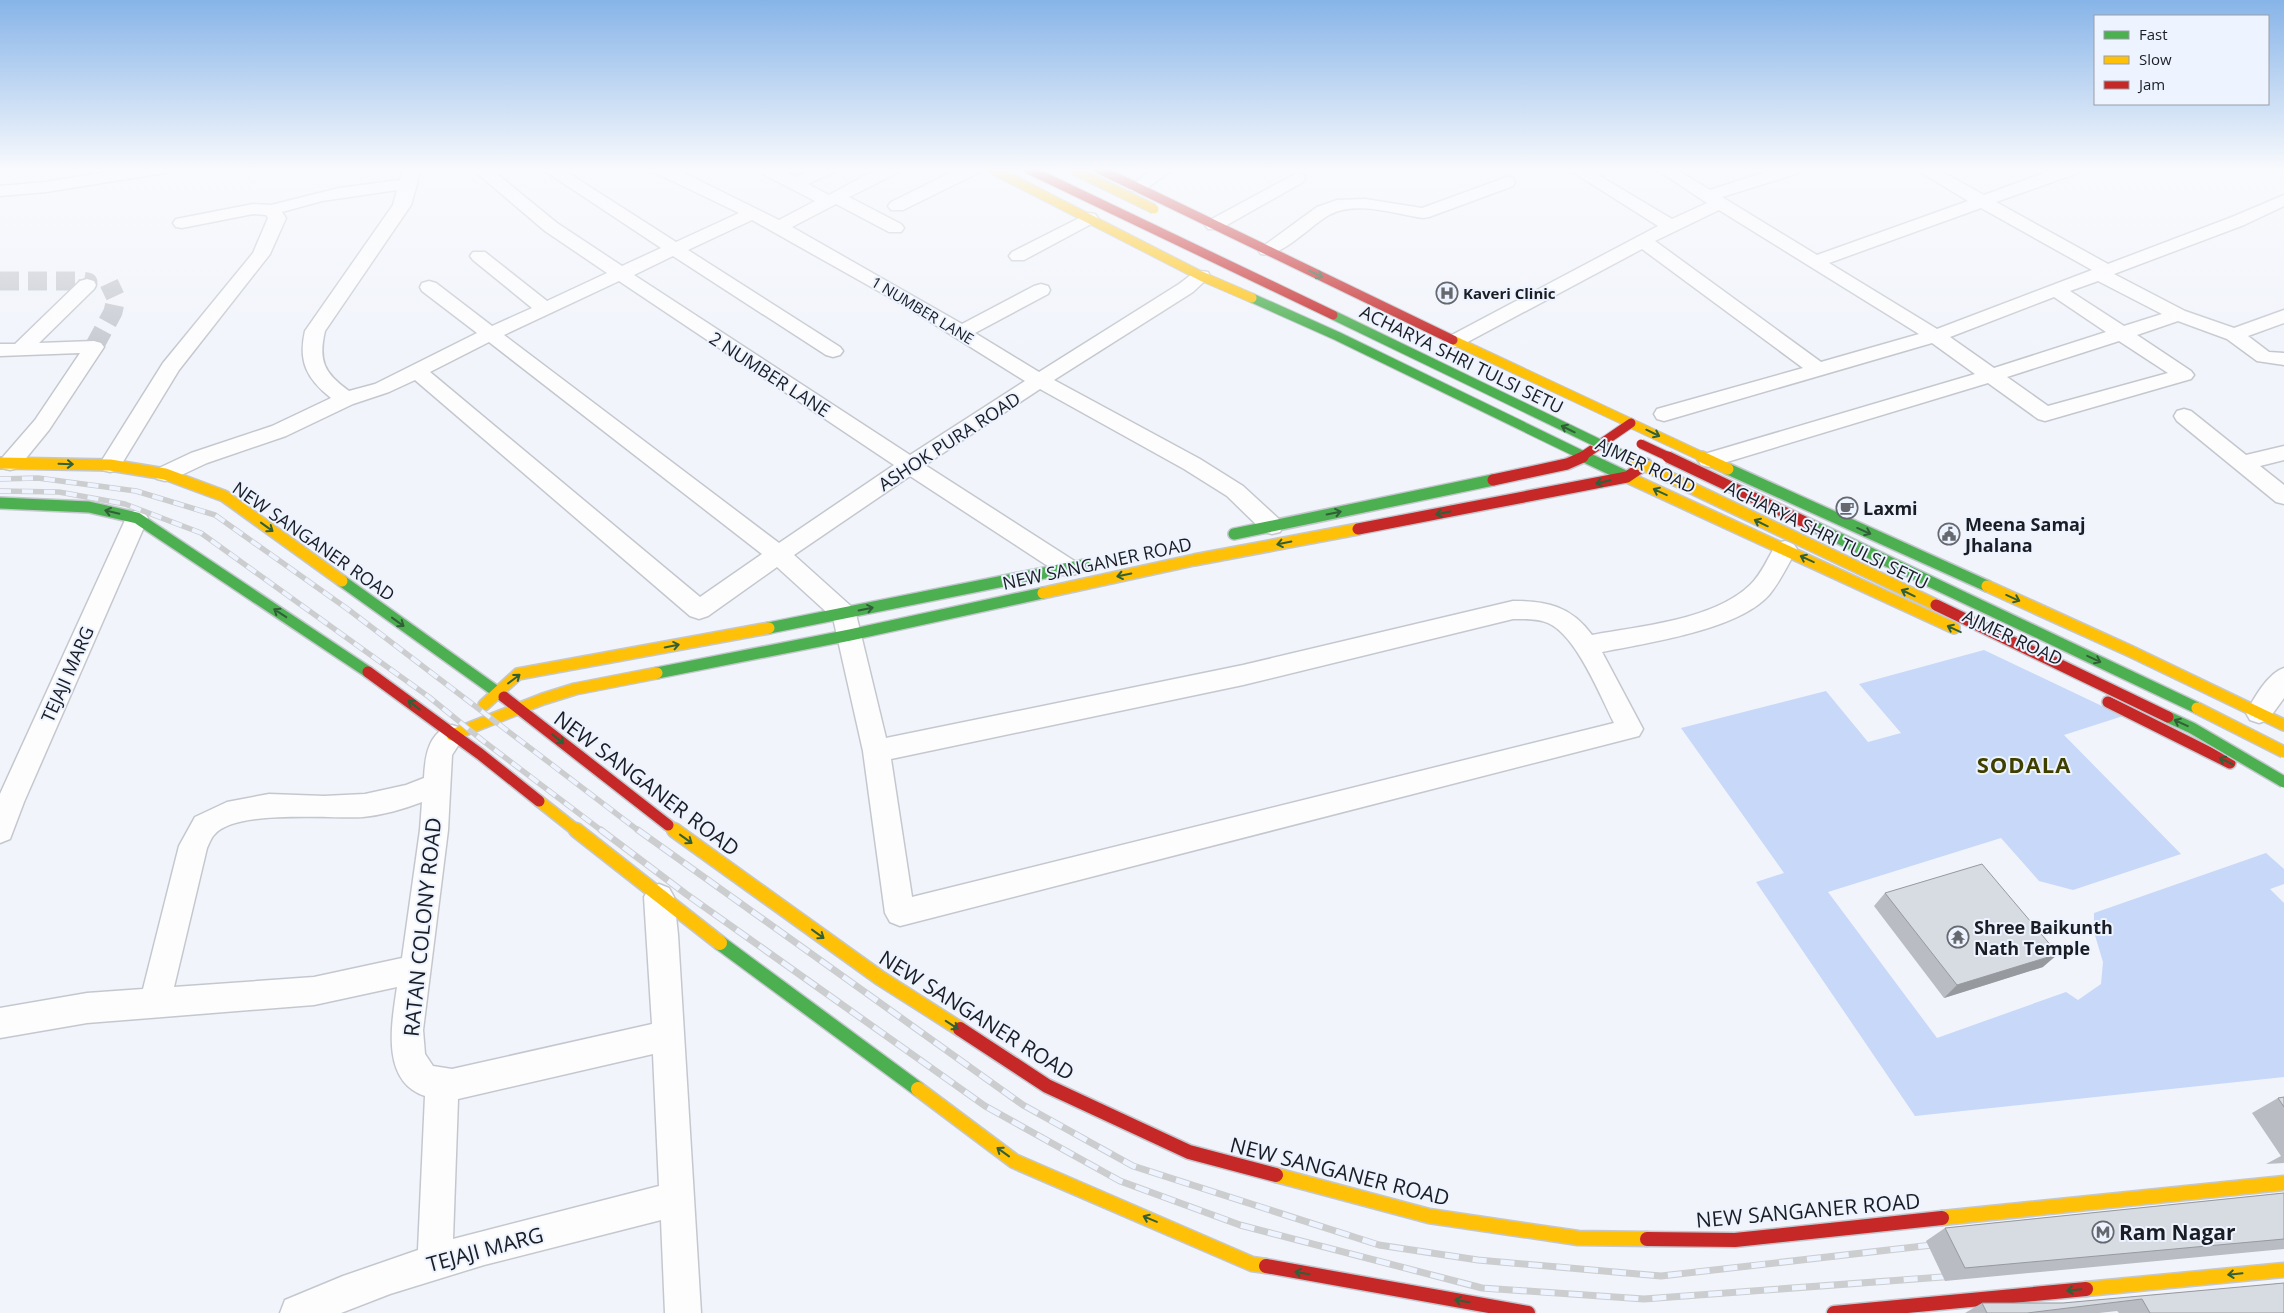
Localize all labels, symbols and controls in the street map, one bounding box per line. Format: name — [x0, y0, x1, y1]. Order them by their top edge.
legend — [2094, 15, 2269, 105]
text: Fast — [2139, 24, 2168, 44]
text: Slow — [2139, 49, 2172, 69]
text: Jam — [2137, 74, 2165, 94]
one-way arrow — [1309, 270, 1324, 280]
street label: 1 NUMBER LANE — [868, 271, 978, 349]
hospital icon: Kaveri Clinic — [1435, 281, 1459, 305]
place label: Kaveri Clinic — [1463, 283, 1556, 303]
street label: ACHARYA SHRI TULSI SETU — [1356, 299, 1568, 419]
street label: 2 NUMBER LANE — [705, 326, 835, 422]
street label: ASHOK PURA ROAD — [873, 386, 1025, 496]
one-way arrow — [1561, 424, 1576, 433]
one-way arrow — [1645, 429, 1660, 439]
street label: AJMER ROAD — [1592, 431, 1700, 499]
one-way arrow — [58, 459, 74, 469]
street label: ACHARYA SHRI TULSI SETU — [1721, 475, 1933, 595]
street label: NEW SANGANER ROAD — [228, 476, 400, 606]
one-way arrow — [1595, 478, 1611, 487]
one-way arrow — [1653, 486, 1668, 496]
cafe icon: Laxmi — [1835, 496, 1859, 520]
place label: Laxmi — [1863, 496, 1918, 520]
one-way arrow — [104, 507, 120, 516]
one-way arrow — [1325, 508, 1341, 517]
one-way arrow — [1436, 509, 1452, 518]
place label: Meena Samaj Jhalana — [1963, 512, 2085, 557]
one-way arrow — [1754, 517, 1769, 527]
one-way arrow — [260, 522, 274, 532]
public building icon: Meena Samaj Jhalana — [1937, 522, 1961, 546]
one-way arrow — [1856, 526, 1871, 536]
street label: NEW SANGANER ROAD — [1000, 531, 1194, 595]
one-way arrow — [1276, 539, 1292, 548]
one-way arrow — [1800, 554, 1815, 564]
one-way arrow — [1117, 571, 1133, 580]
one-way arrow — [1901, 588, 1916, 597]
one-way arrow — [2005, 593, 2020, 603]
street label: AJMER ROAD — [1959, 603, 2067, 671]
one-way arrow — [858, 604, 874, 614]
one-way arrow — [273, 608, 287, 618]
one-way arrow — [391, 617, 405, 627]
street label: TEJAJI MARG — [35, 622, 99, 726]
one-way arrow — [1947, 623, 1962, 633]
one-way arrow — [664, 640, 680, 650]
one-way arrow — [2086, 655, 2101, 665]
one-way arrow — [507, 674, 521, 684]
one-way arrow — [407, 700, 421, 710]
street label: NEW SANGANER ROAD — [549, 704, 745, 862]
one-way arrow — [2174, 718, 2189, 727]
one-way arrow — [551, 733, 564, 744]
district label: SODALA — [1977, 749, 2071, 779]
one-way arrow — [2219, 756, 2234, 765]
street label: RATAN COLONY ROAD — [397, 816, 447, 1038]
one-way arrow — [679, 833, 692, 844]
place label: Shree Baikunth Nath Temple — [1974, 915, 2113, 960]
temple icon: Shree Baikunth Nath Temple — [1946, 925, 1970, 949]
one-way arrow — [811, 928, 824, 939]
street label: NEW SANGANER ROAD — [874, 943, 1080, 1087]
one-way arrow — [945, 1020, 959, 1030]
street label: NEW SANGANER ROAD — [1227, 1130, 1453, 1212]
one-way arrow — [996, 1147, 1010, 1157]
street label: NEW SANGANER ROAD — [1695, 1186, 1921, 1234]
one-way arrow — [1143, 1214, 1158, 1224]
place label: Ram Nagar — [2119, 1218, 2236, 1246]
street label: TEJAJI MARG — [424, 1220, 546, 1278]
metro station icon: Ram Nagar — [2091, 1220, 2115, 1244]
one-way arrow — [1295, 1267, 1311, 1277]
one-way arrow — [2228, 1269, 2244, 1279]
one-way arrow — [2066, 1285, 2082, 1295]
one-way arrow — [1455, 1296, 1471, 1306]

